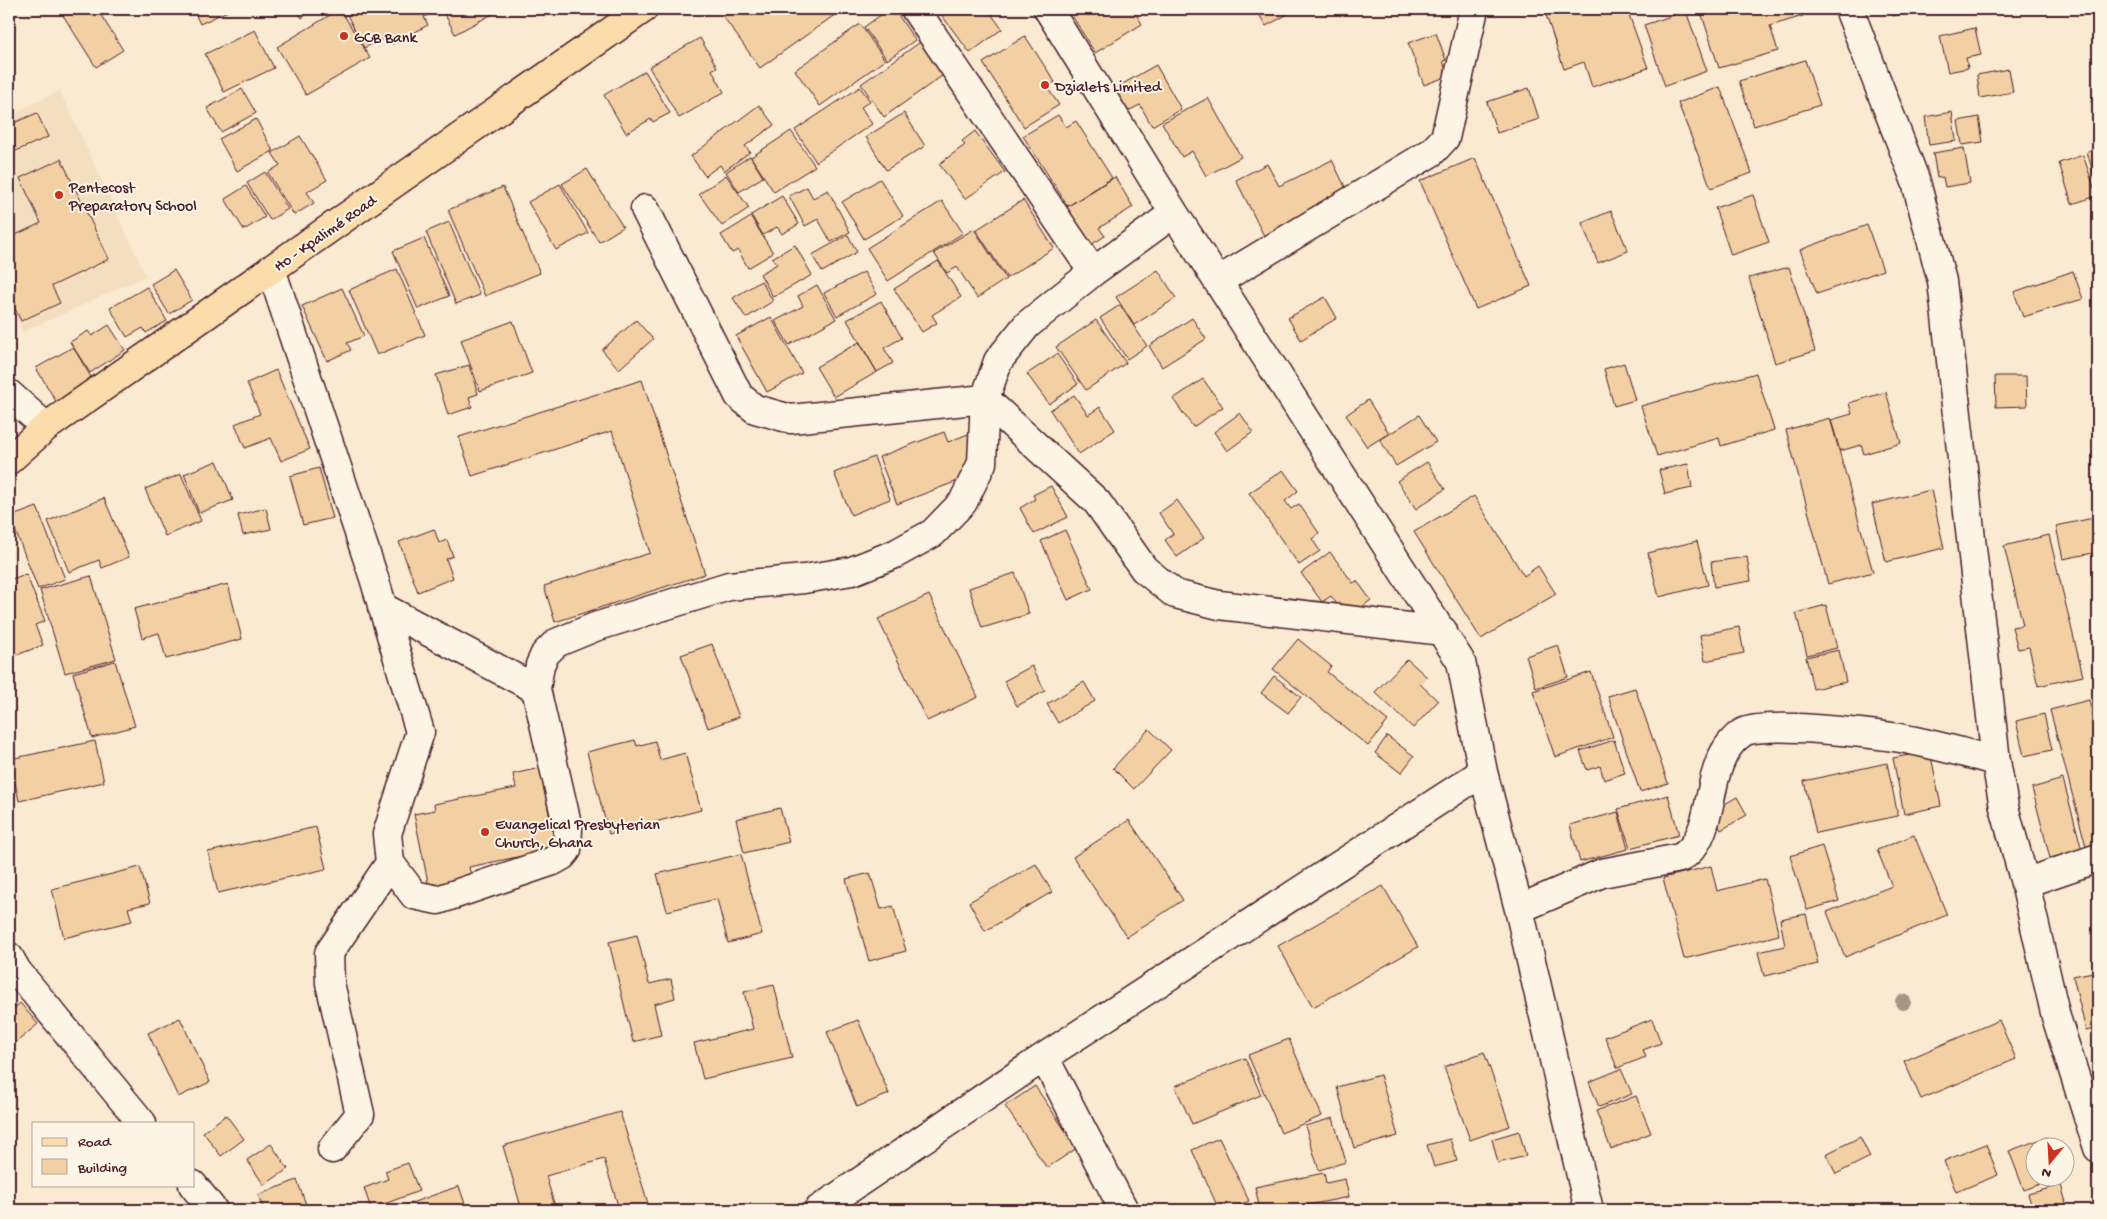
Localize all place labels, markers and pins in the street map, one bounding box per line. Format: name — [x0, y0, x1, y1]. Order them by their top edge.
marker: GCB Bank — [338, 30, 350, 42]
place label: GCB Bank — [354, 30, 418, 49]
marker: Dzialets Limited — [1039, 79, 1051, 91]
place label: Dzialets Limited — [1054, 79, 1163, 98]
place label: Pentecost Preparatory School — [68, 180, 197, 217]
marker: Pentecost Preparatory School — [53, 189, 65, 201]
place label: Evangelical Presbyterian Church, Ghana — [495, 817, 660, 854]
marker: Evangelical Presbyterian Church, Ghana — [479, 826, 491, 838]

